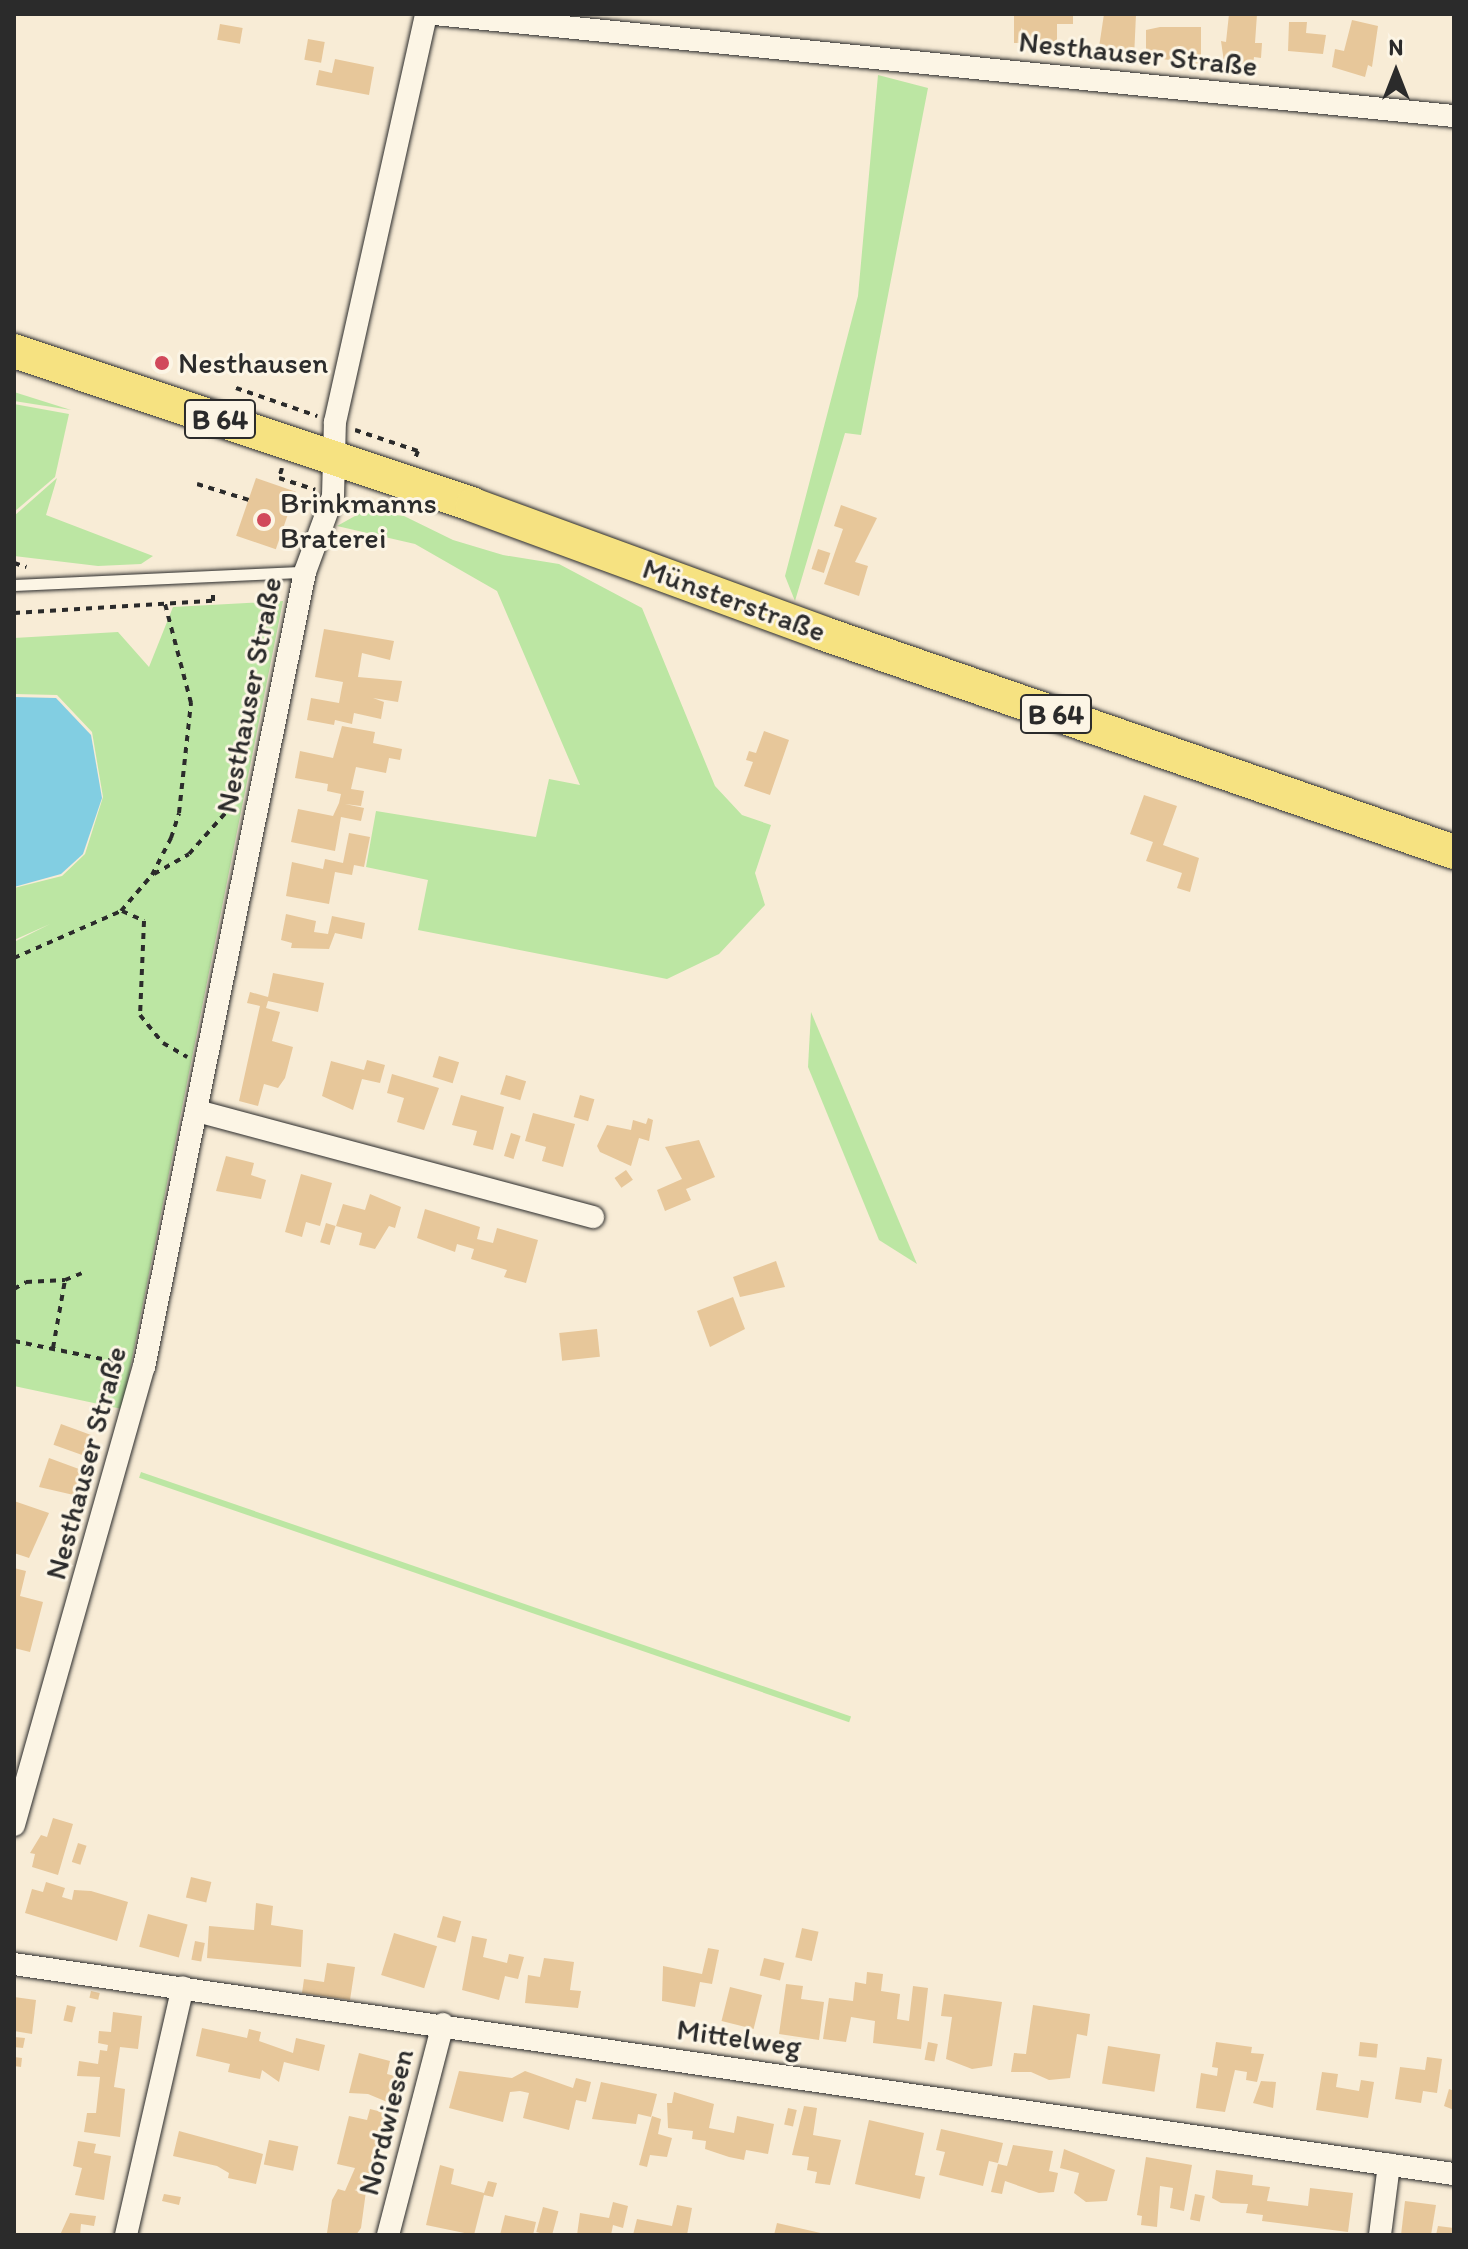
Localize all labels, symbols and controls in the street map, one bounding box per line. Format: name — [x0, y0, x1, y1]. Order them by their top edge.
street label: Nesthauser Straße — [1017, 24, 1259, 84]
north arrow — [1356, 32, 1436, 112]
text: N — [1389, 34, 1403, 61]
place label: Nesthausen — [178, 345, 328, 381]
marker: Nesthausen — [153, 354, 171, 372]
road number: B 64 — [182, 395, 258, 443]
place label: Brinkmanns Braterei — [280, 485, 437, 556]
marker: Brinkmanns Braterei — [255, 511, 273, 529]
street label: Münsterstraße — [638, 550, 830, 650]
street label: Nesthauser Straße — [208, 574, 290, 816]
road number: B 64 — [1018, 690, 1094, 738]
street label: Nesthauser Straße — [38, 1342, 134, 1584]
street label: Mittelweg — [674, 2011, 804, 2065]
street label: Nordwiesen — [350, 2045, 422, 2199]

